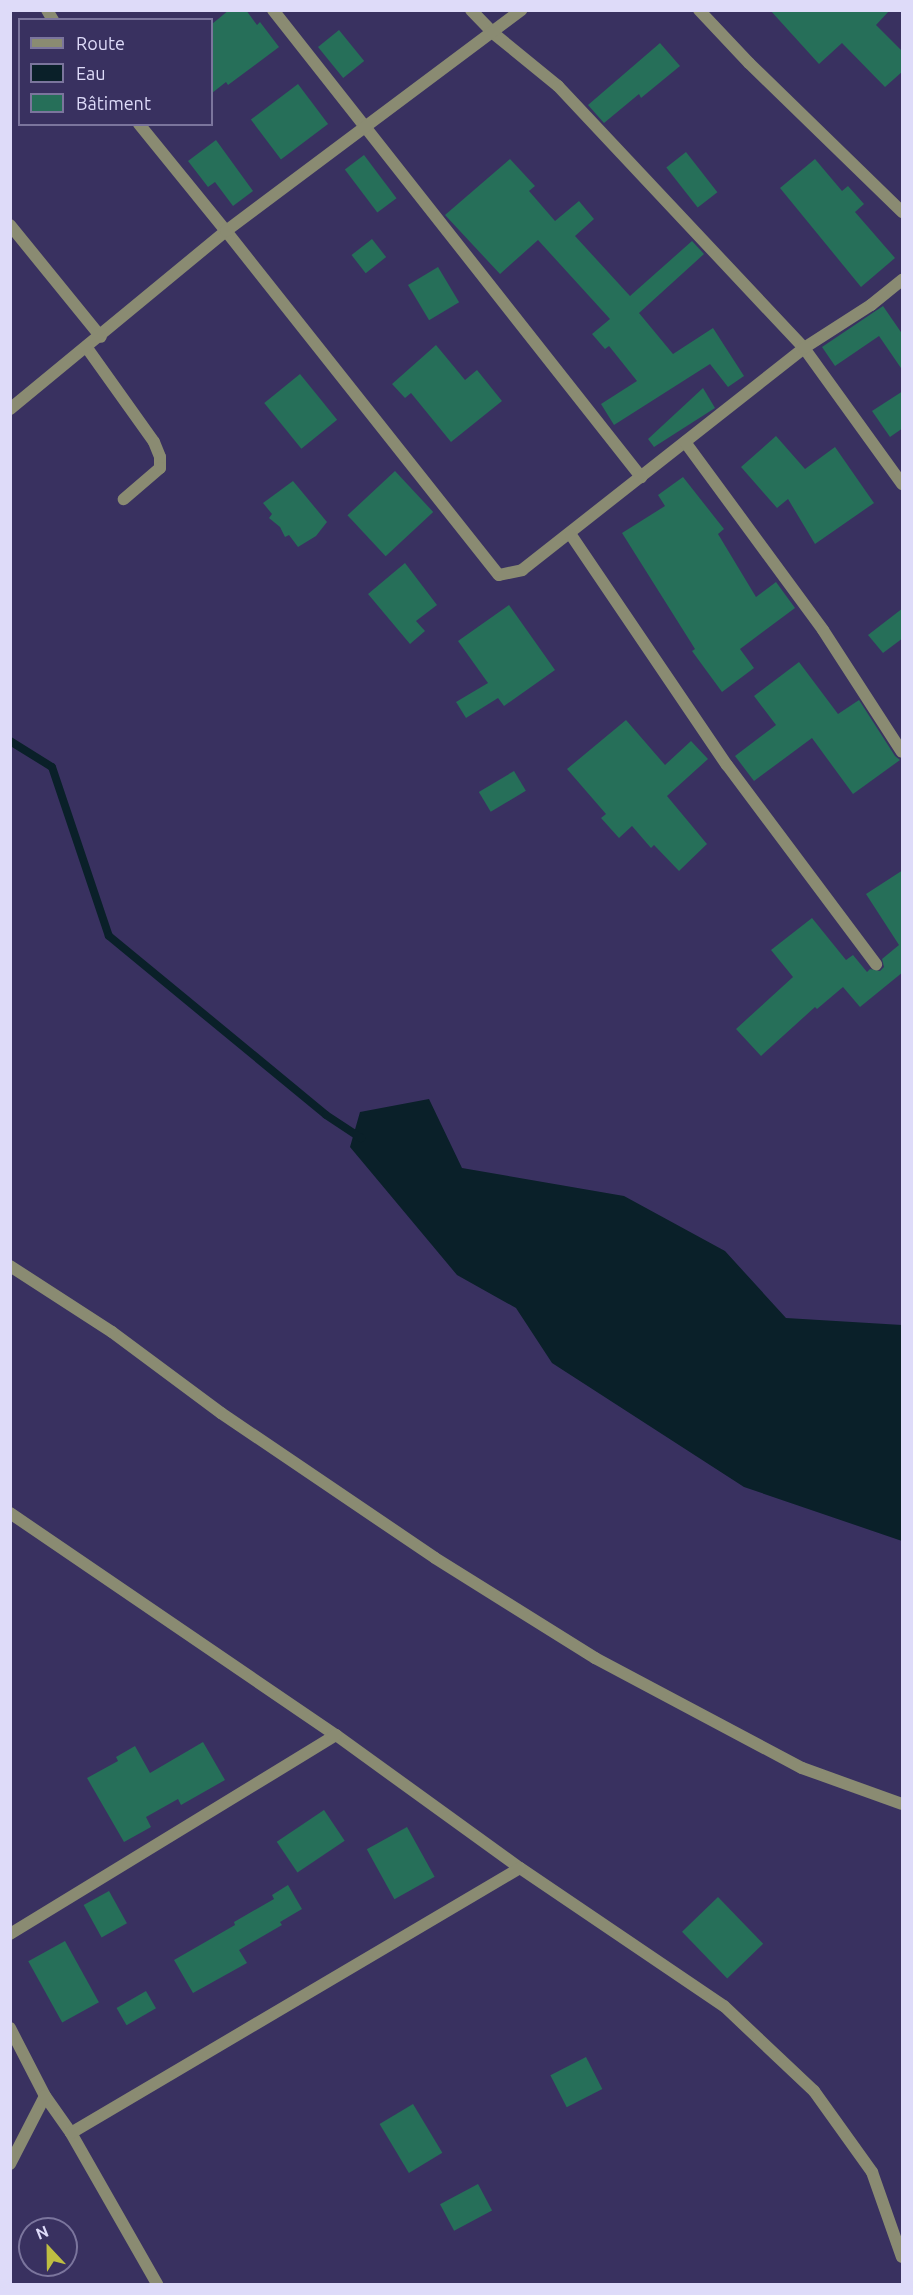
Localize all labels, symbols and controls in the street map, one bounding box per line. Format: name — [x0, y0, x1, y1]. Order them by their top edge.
legend — [18, 18, 213, 126]
text: Route — [76, 33, 125, 53]
text: Eau — [76, 63, 106, 83]
text: Bâtiment — [76, 93, 151, 113]
north arrow — [18, 2217, 78, 2277]
text: N — [33, 2222, 51, 2243]

